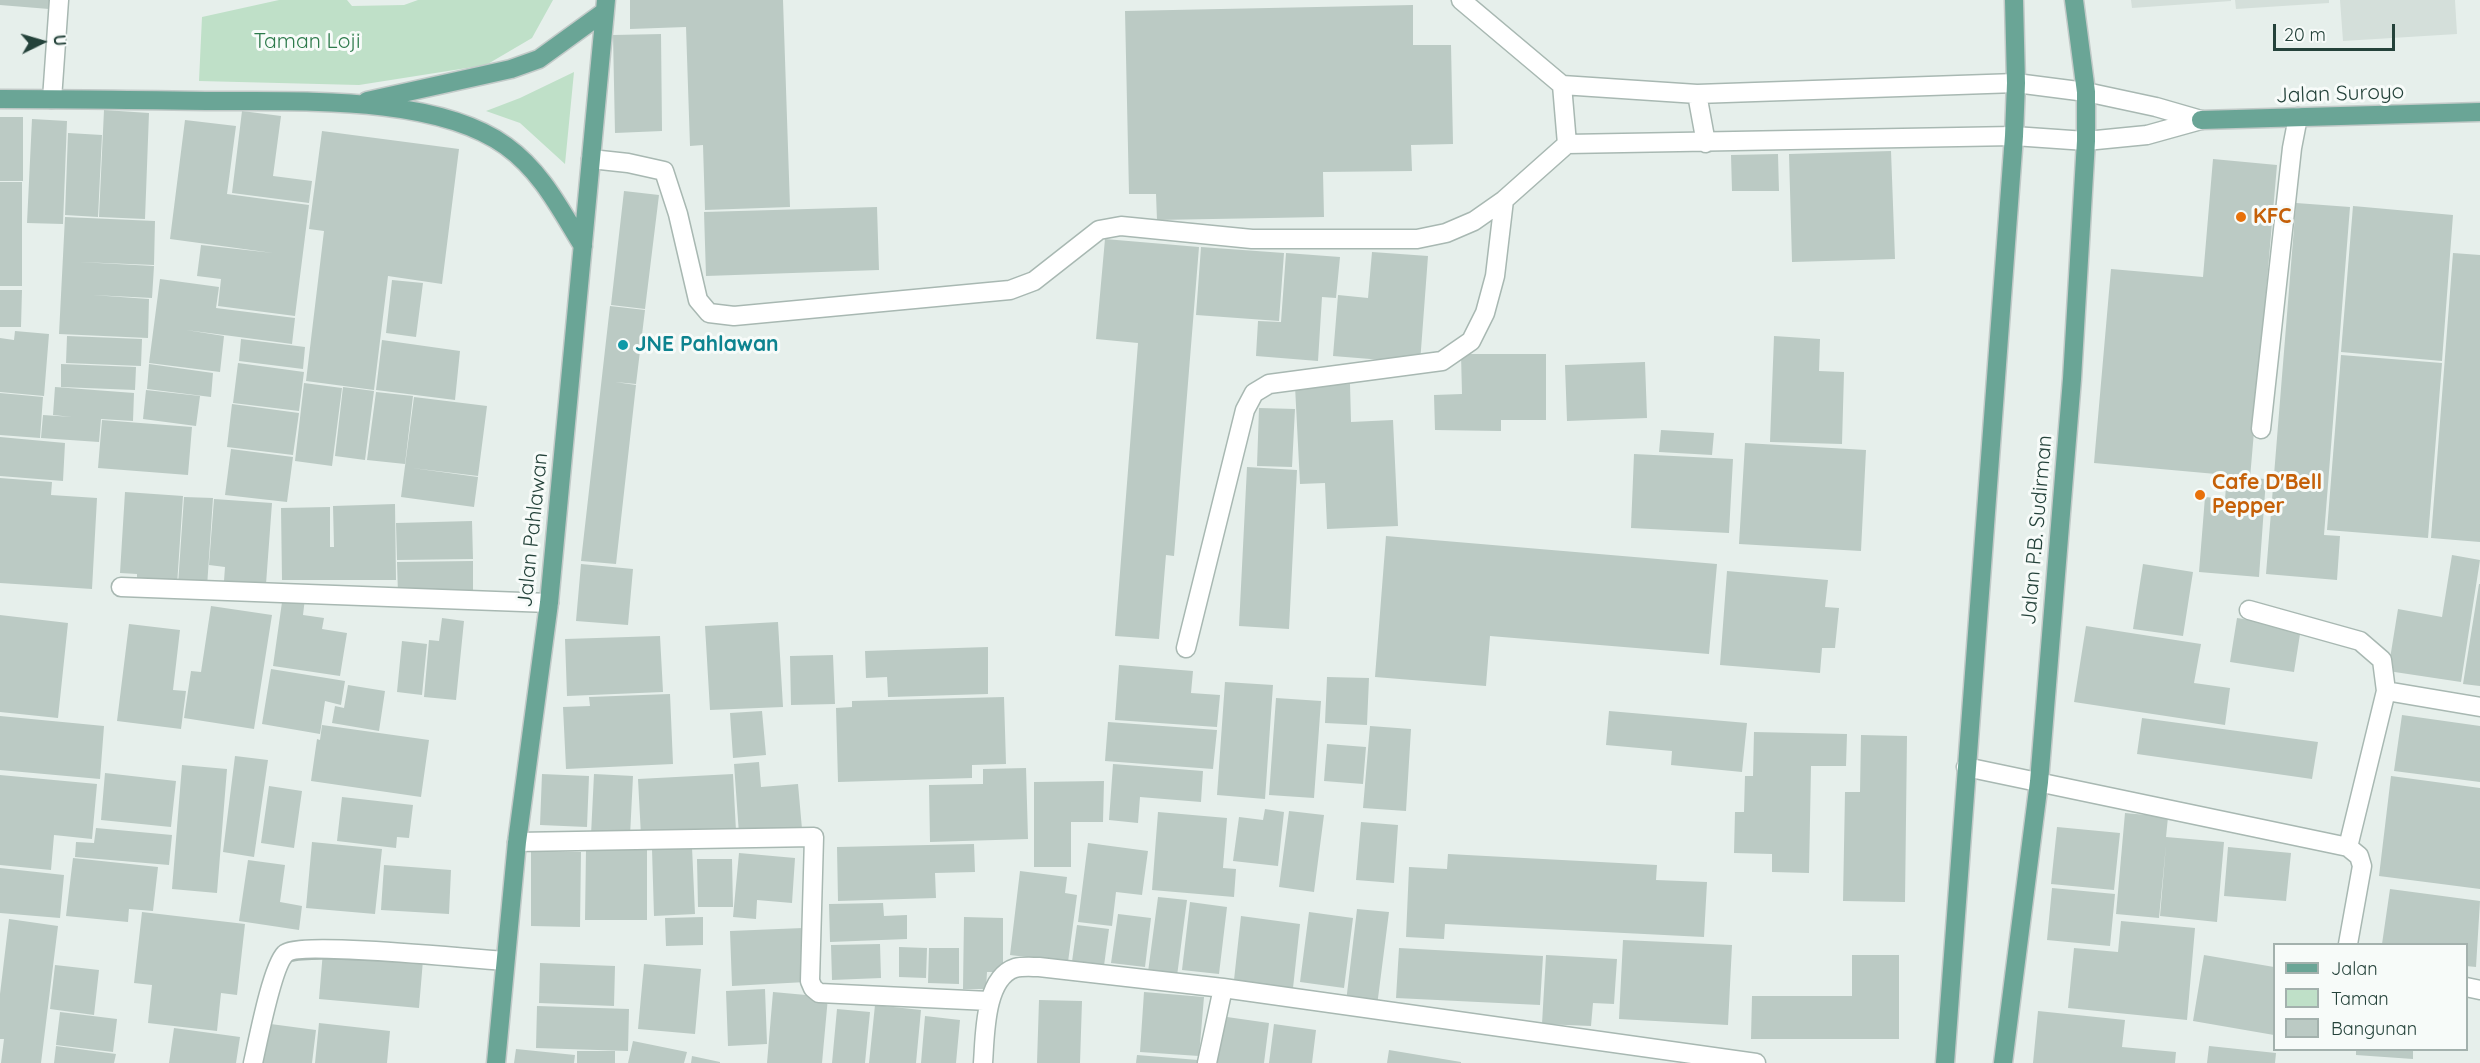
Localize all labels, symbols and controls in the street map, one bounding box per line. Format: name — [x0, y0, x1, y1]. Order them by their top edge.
north arrow — [12, 12, 72, 72]
scale bar — [2276, 12, 2398, 50]
text: 20 m — [2284, 23, 2326, 46]
park label: Taman Loji — [253, 29, 361, 55]
text: U — [49, 34, 70, 47]
street label: Jalan Suroyo — [2275, 79, 2405, 109]
place label: KFC — [2253, 204, 2292, 230]
marker: KFC — [2234, 210, 2248, 224]
place label: JNE Pahlawan — [635, 332, 779, 358]
marker: JNE Pahlawan — [616, 338, 630, 352]
street label: Jalan P.B. Sudirman — [2016, 434, 2058, 626]
street label: Jalan Pahlawan — [512, 451, 554, 609]
place label: Cafe D'Bell Pepper — [2212, 470, 2322, 520]
marker: Cafe D'Bell Pepper — [2193, 488, 2207, 502]
legend — [2273, 943, 2468, 1051]
text: Jalan — [2331, 957, 2378, 980]
text: Taman — [2331, 987, 2389, 1010]
text: Bangunan — [2331, 1017, 2417, 1040]

